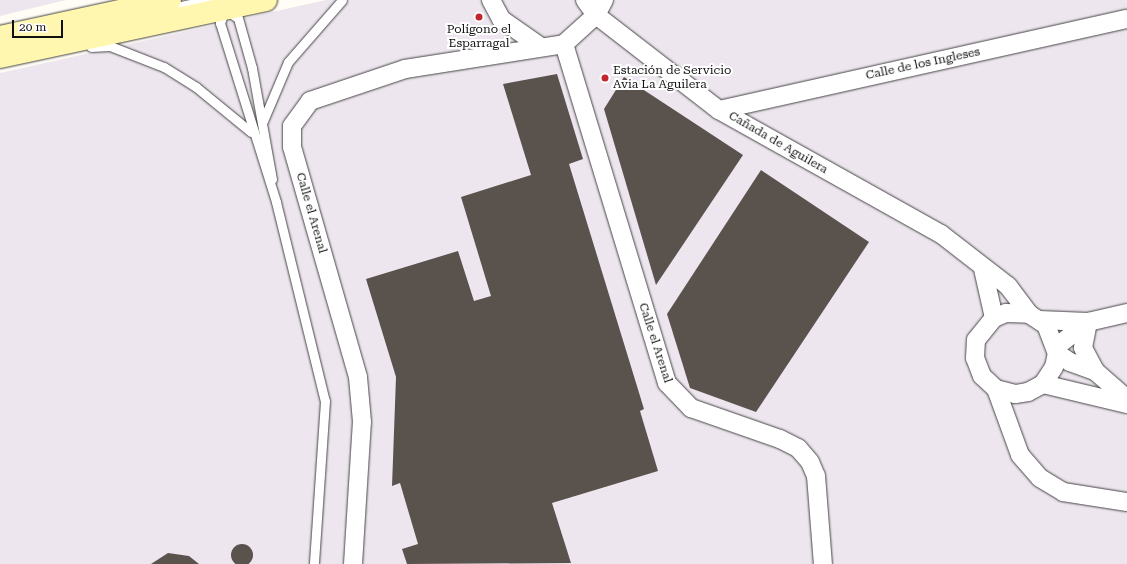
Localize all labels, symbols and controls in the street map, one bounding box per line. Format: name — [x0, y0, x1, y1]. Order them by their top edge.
scale bar — [14, 12, 65, 38]
marker: Polígono el Esparragal — [474, 12, 484, 22]
text: 20 m — [19, 20, 46, 34]
place label: Polígono el Esparragal — [447, 23, 511, 51]
street label: Calle de los Ingleses — [864, 45, 982, 83]
place label: Estación de Servicio Avia La Aguilera — [613, 64, 731, 92]
marker: Estación de Servicio Avia La Aguilera — [600, 73, 610, 83]
street label: Cañada de Aguilera — [726, 109, 830, 177]
street label: Calle el Arenal — [293, 171, 329, 255]
street label: Calle el Arenal — [635, 301, 675, 385]

